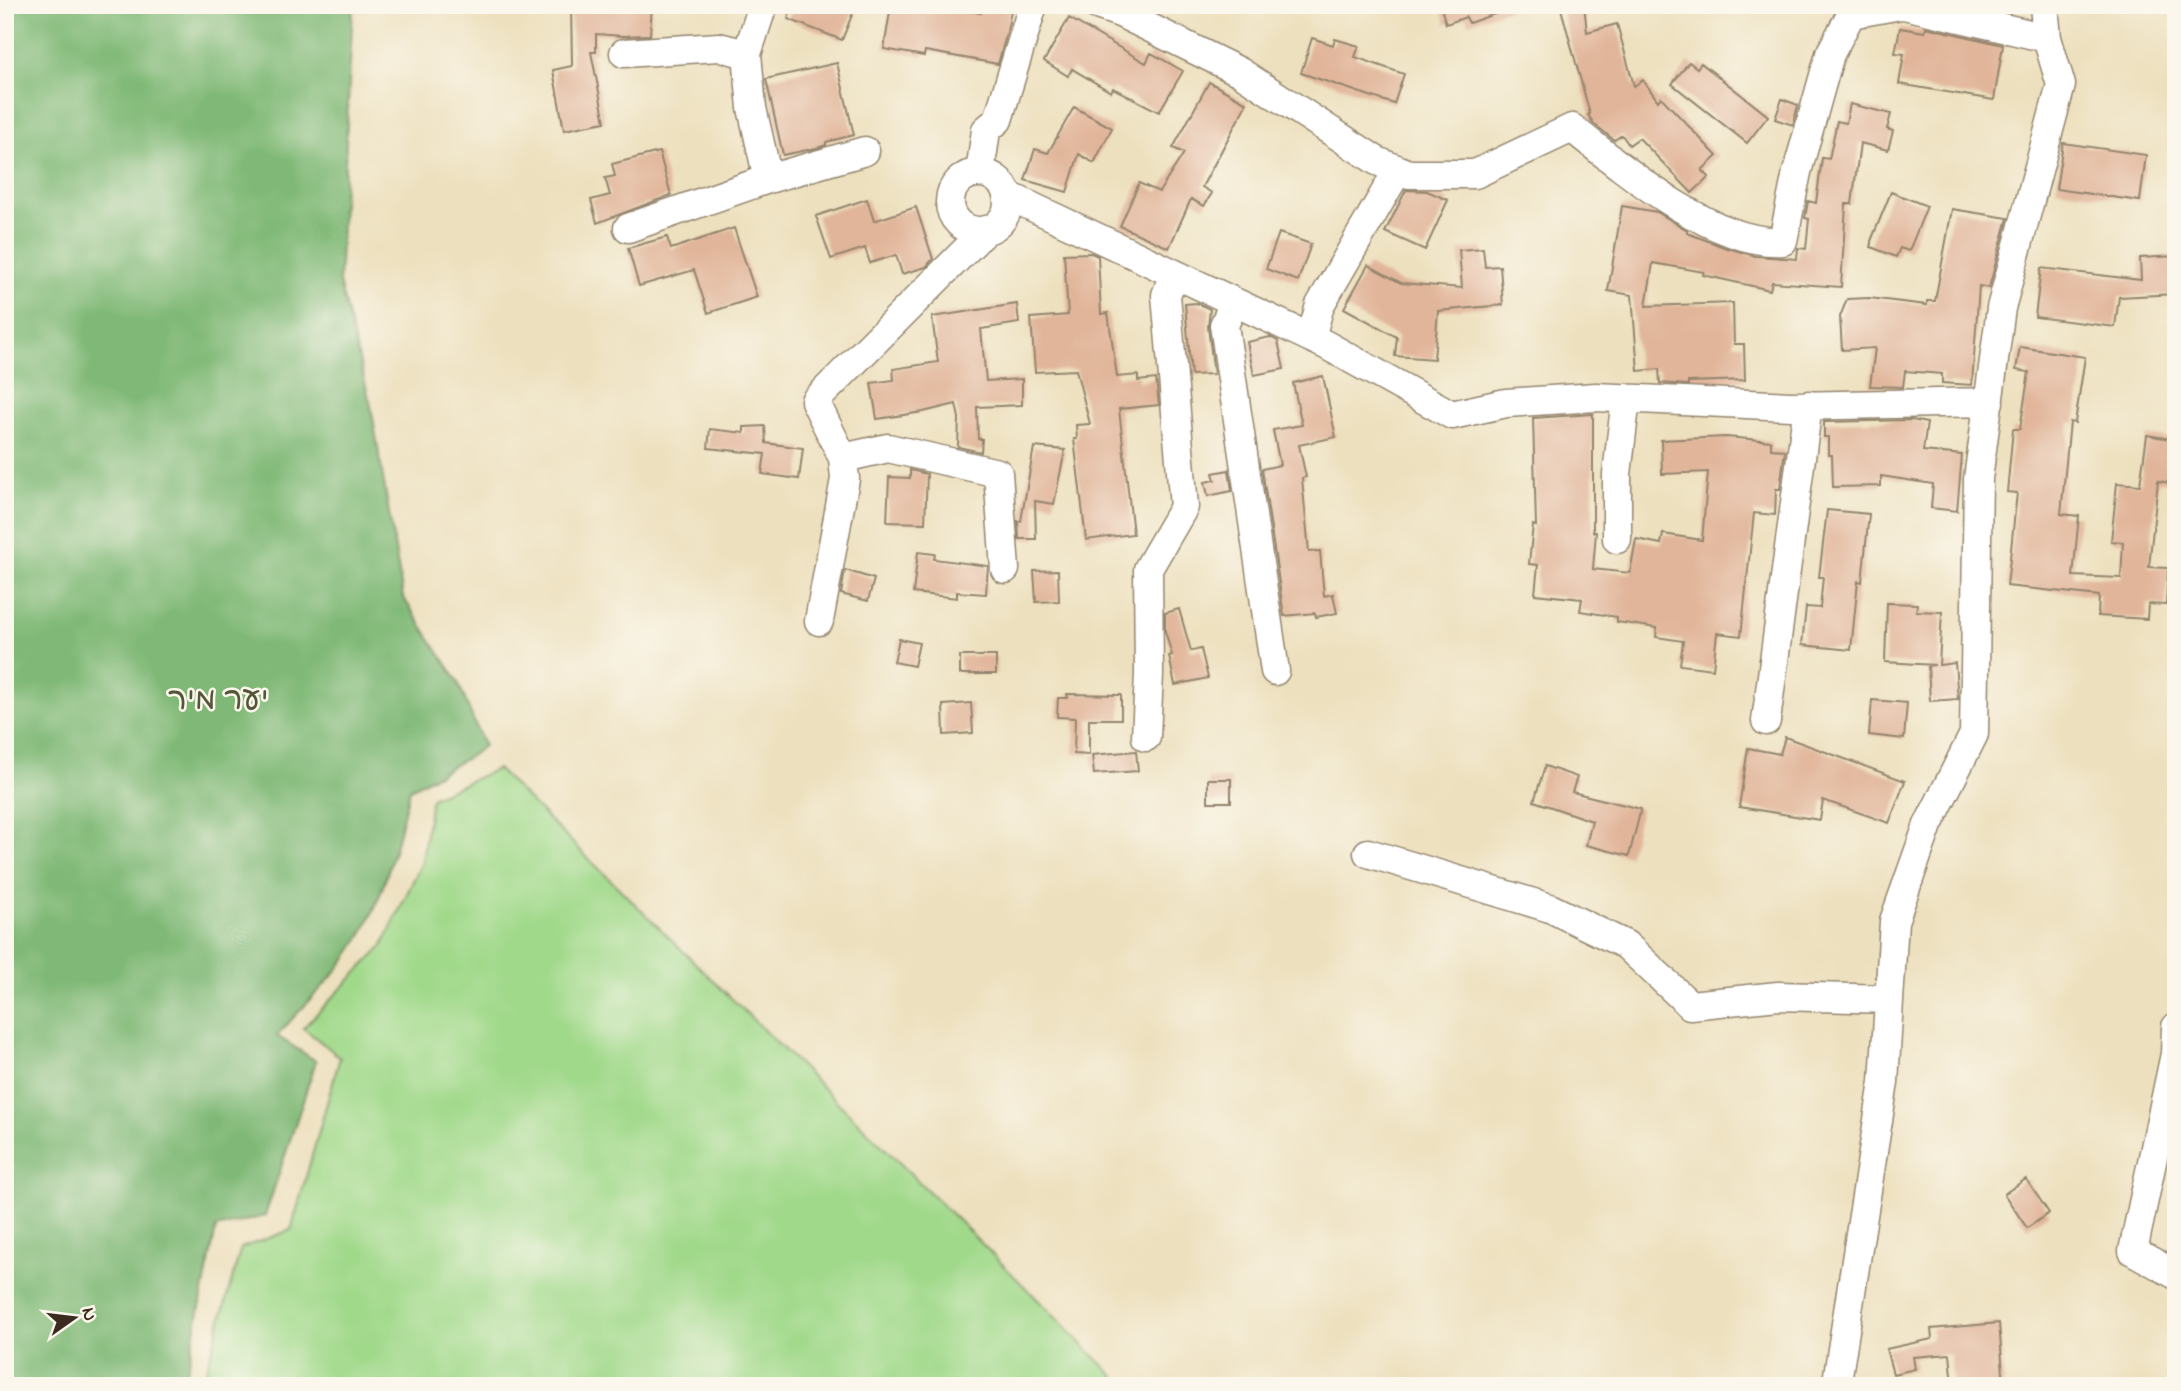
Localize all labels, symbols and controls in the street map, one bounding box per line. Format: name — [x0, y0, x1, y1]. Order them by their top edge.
park label: יער מיר — [168, 678, 268, 725]
north arrow — [38, 1282, 108, 1352]
text: N — [73, 1305, 103, 1324]

